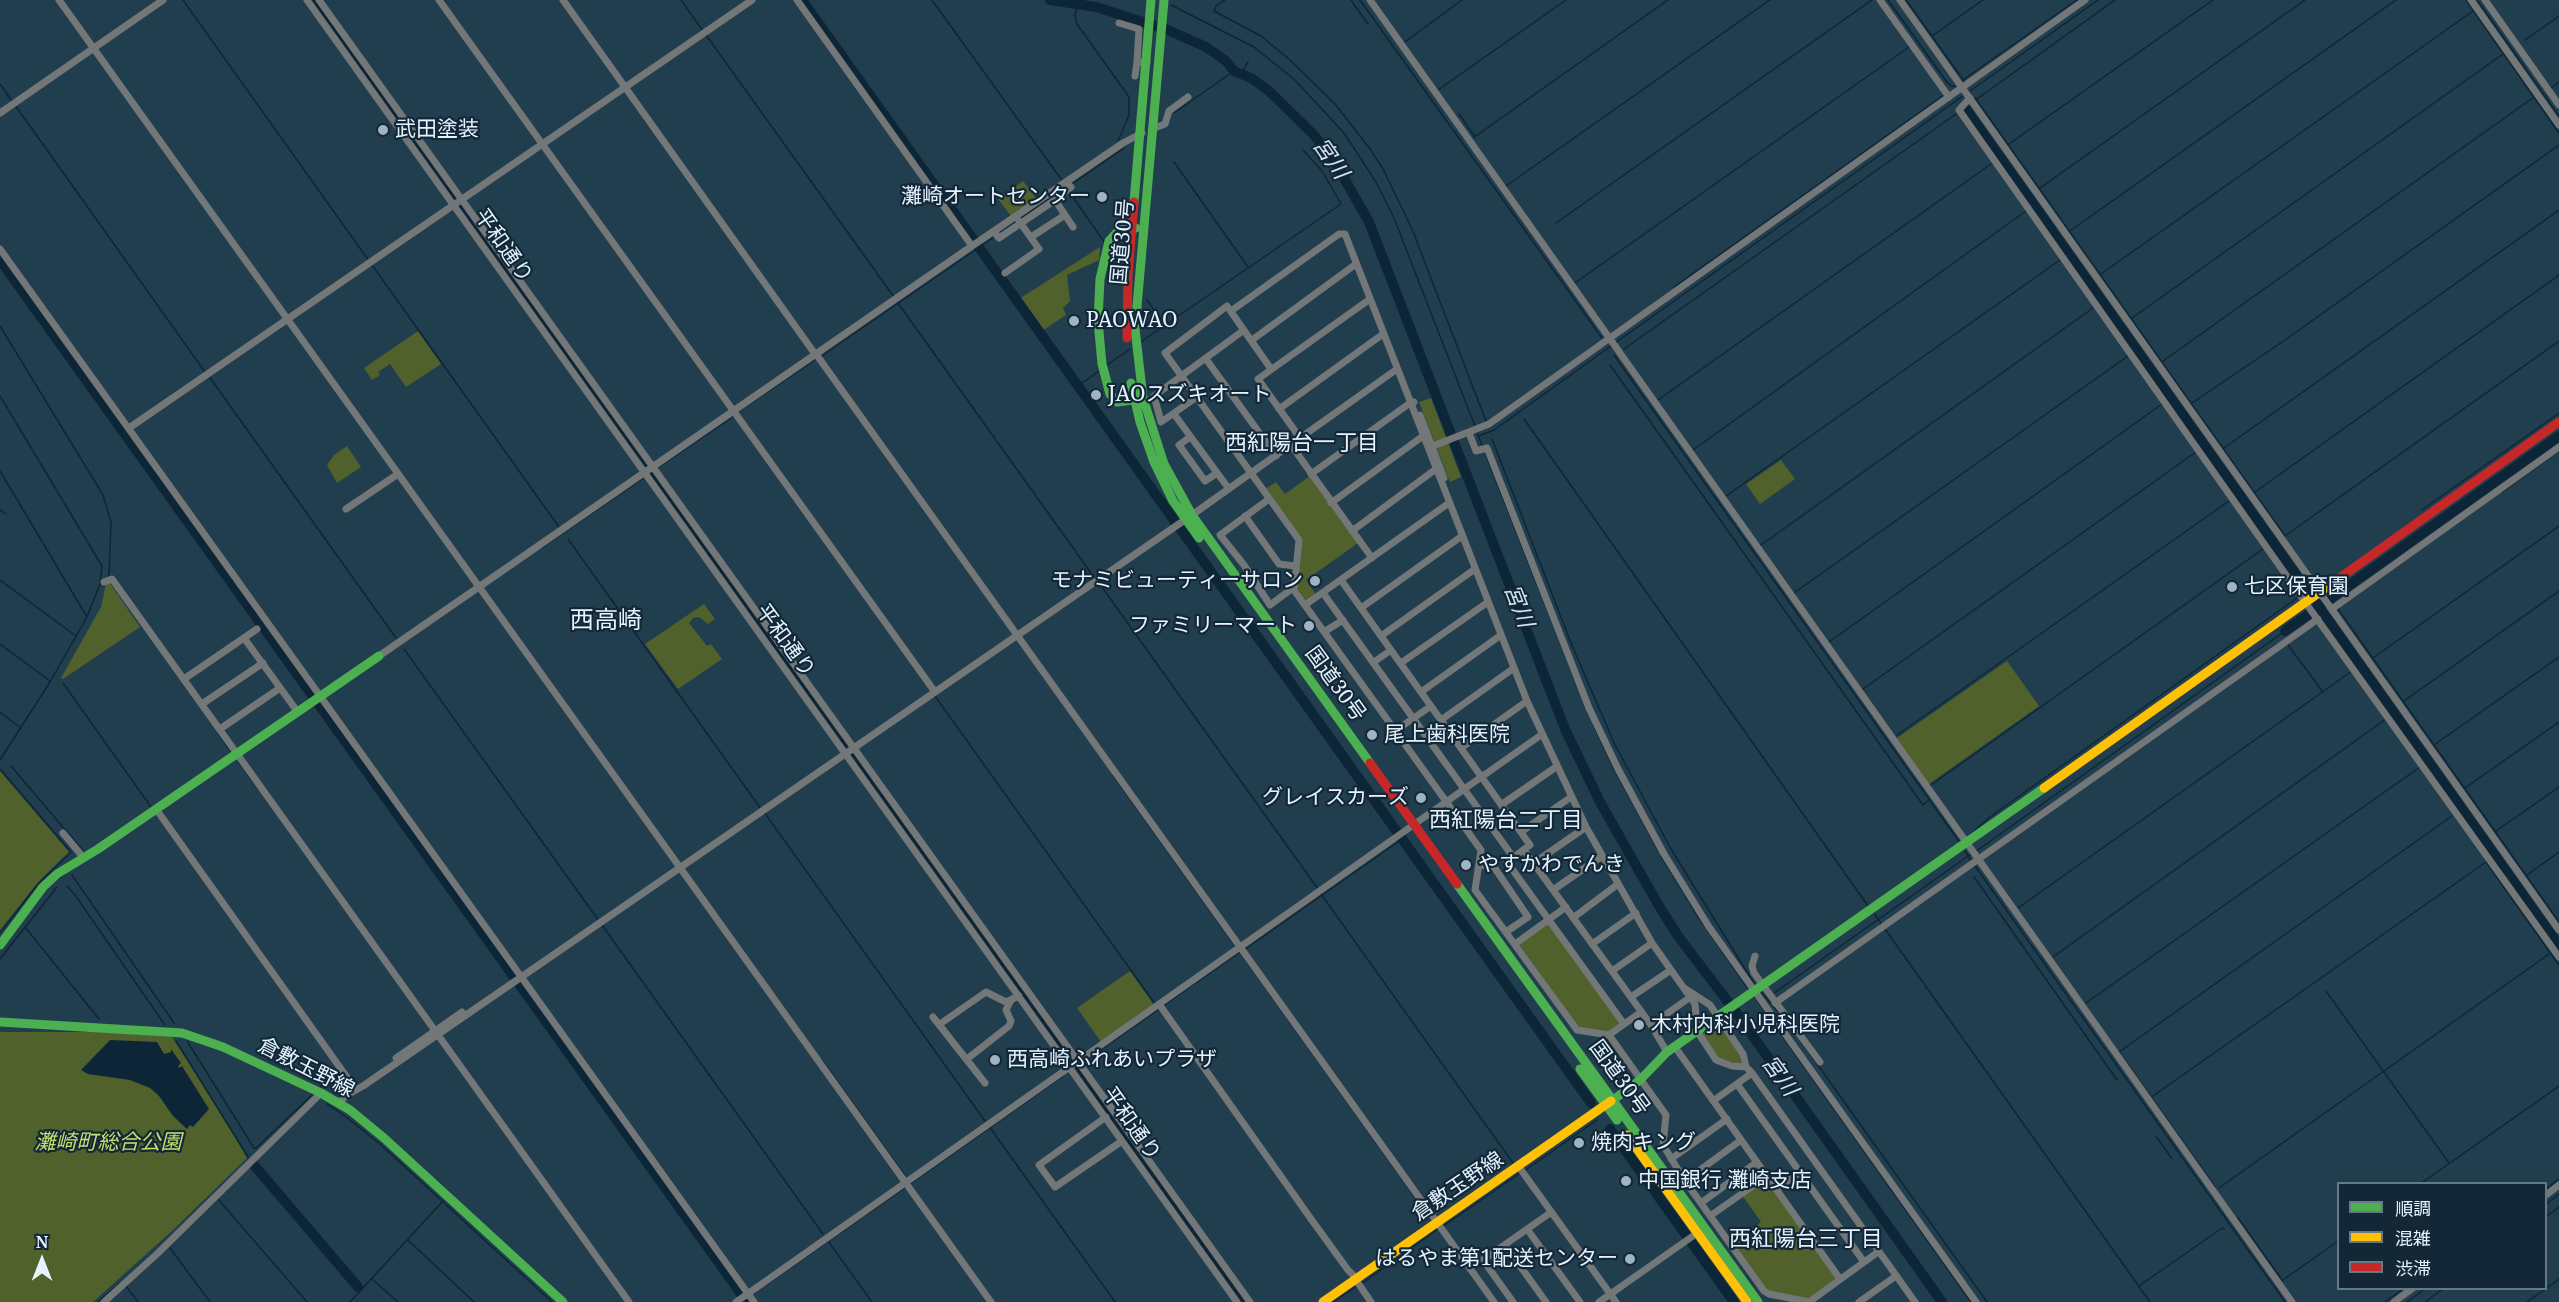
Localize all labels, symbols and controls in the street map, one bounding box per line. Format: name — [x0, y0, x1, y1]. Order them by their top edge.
place label: 武田塗装 — [395, 117, 479, 143]
marker: 武田塗装 — [376, 123, 390, 137]
water label: 宮川 — [1307, 133, 1353, 185]
place label: 灘崎オートセンター — [901, 184, 1090, 210]
marker: 灘崎オートセンター — [1095, 190, 1109, 204]
street label: 国道30号 — [1107, 198, 1139, 286]
street label: 平和通り — [469, 204, 537, 288]
place label: PAOWAO — [1086, 308, 1178, 334]
marker: PAOWAO — [1067, 314, 1081, 328]
place label: JAOスズキオート — [1108, 382, 1271, 408]
marker: JAOスズキオート — [1089, 388, 1103, 402]
district label: 西紅陽台一丁目 — [1225, 431, 1379, 457]
place label: モナミビューティーサロン — [1051, 568, 1303, 594]
marker: モナミビューティーサロン — [1308, 574, 1322, 588]
place label: 七区保育園 — [2244, 574, 2349, 600]
marker: 七区保育園 — [2225, 580, 2239, 594]
water label: 宮川 — [1498, 581, 1538, 631]
street label: 平和通り — [750, 600, 820, 682]
district label: 西高崎 — [570, 607, 642, 635]
place label: ファミリーマート — [1129, 613, 1297, 639]
marker: ファミリーマート — [1302, 619, 1316, 633]
street label: 国道30号 — [1299, 642, 1371, 726]
place label: 尾上歯科医院 — [1384, 722, 1510, 748]
marker: 尾上歯科医院 — [1365, 728, 1379, 742]
place label: グレイスカーズ — [1262, 785, 1409, 811]
marker: グレイスカーズ — [1414, 791, 1428, 805]
district label: 西紅陽台二丁目 — [1429, 808, 1583, 834]
place label: やすかわでんき — [1478, 852, 1625, 878]
marker: やすかわでんき — [1459, 858, 1473, 872]
place label: 木村内科小児科医院 — [1651, 1012, 1840, 1038]
marker: 木村内科小児科医院 — [1632, 1018, 1646, 1032]
street label: 倉敷玉野線 — [254, 1033, 358, 1103]
street label: 国道30号 — [1583, 1036, 1655, 1120]
place label: 西高崎ふれあいプラザ — [1007, 1047, 1217, 1073]
water label: 宮川 — [1755, 1050, 1803, 1102]
marker: 西高崎ふれあいプラザ — [988, 1053, 1002, 1067]
street label: 平和通り — [1097, 1082, 1165, 1166]
park label: 灘崎町総合公園 — [35, 1130, 181, 1156]
place label: 焼肉キング — [1591, 1130, 1696, 1156]
marker: 焼肉キング — [1572, 1136, 1586, 1150]
street label: 倉敷玉野線 — [1407, 1147, 1509, 1227]
place label: 中国銀行 灘崎支店 — [1638, 1168, 1811, 1194]
marker: 中国銀行 灘崎支店 — [1619, 1174, 1633, 1188]
legend — [2337, 1182, 2547, 1290]
text: 順調 — [2395, 1196, 2431, 1220]
text: 混雑 — [2395, 1226, 2431, 1250]
district label: 西紅陽台三丁目 — [1729, 1227, 1883, 1253]
north arrow — [12, 1230, 72, 1290]
text: N — [36, 1231, 48, 1253]
place label: はるやま第1配送センター — [1375, 1246, 1618, 1272]
marker: はるやま第1配送センター — [1623, 1252, 1637, 1266]
text: 渋滞 — [2395, 1256, 2431, 1280]

